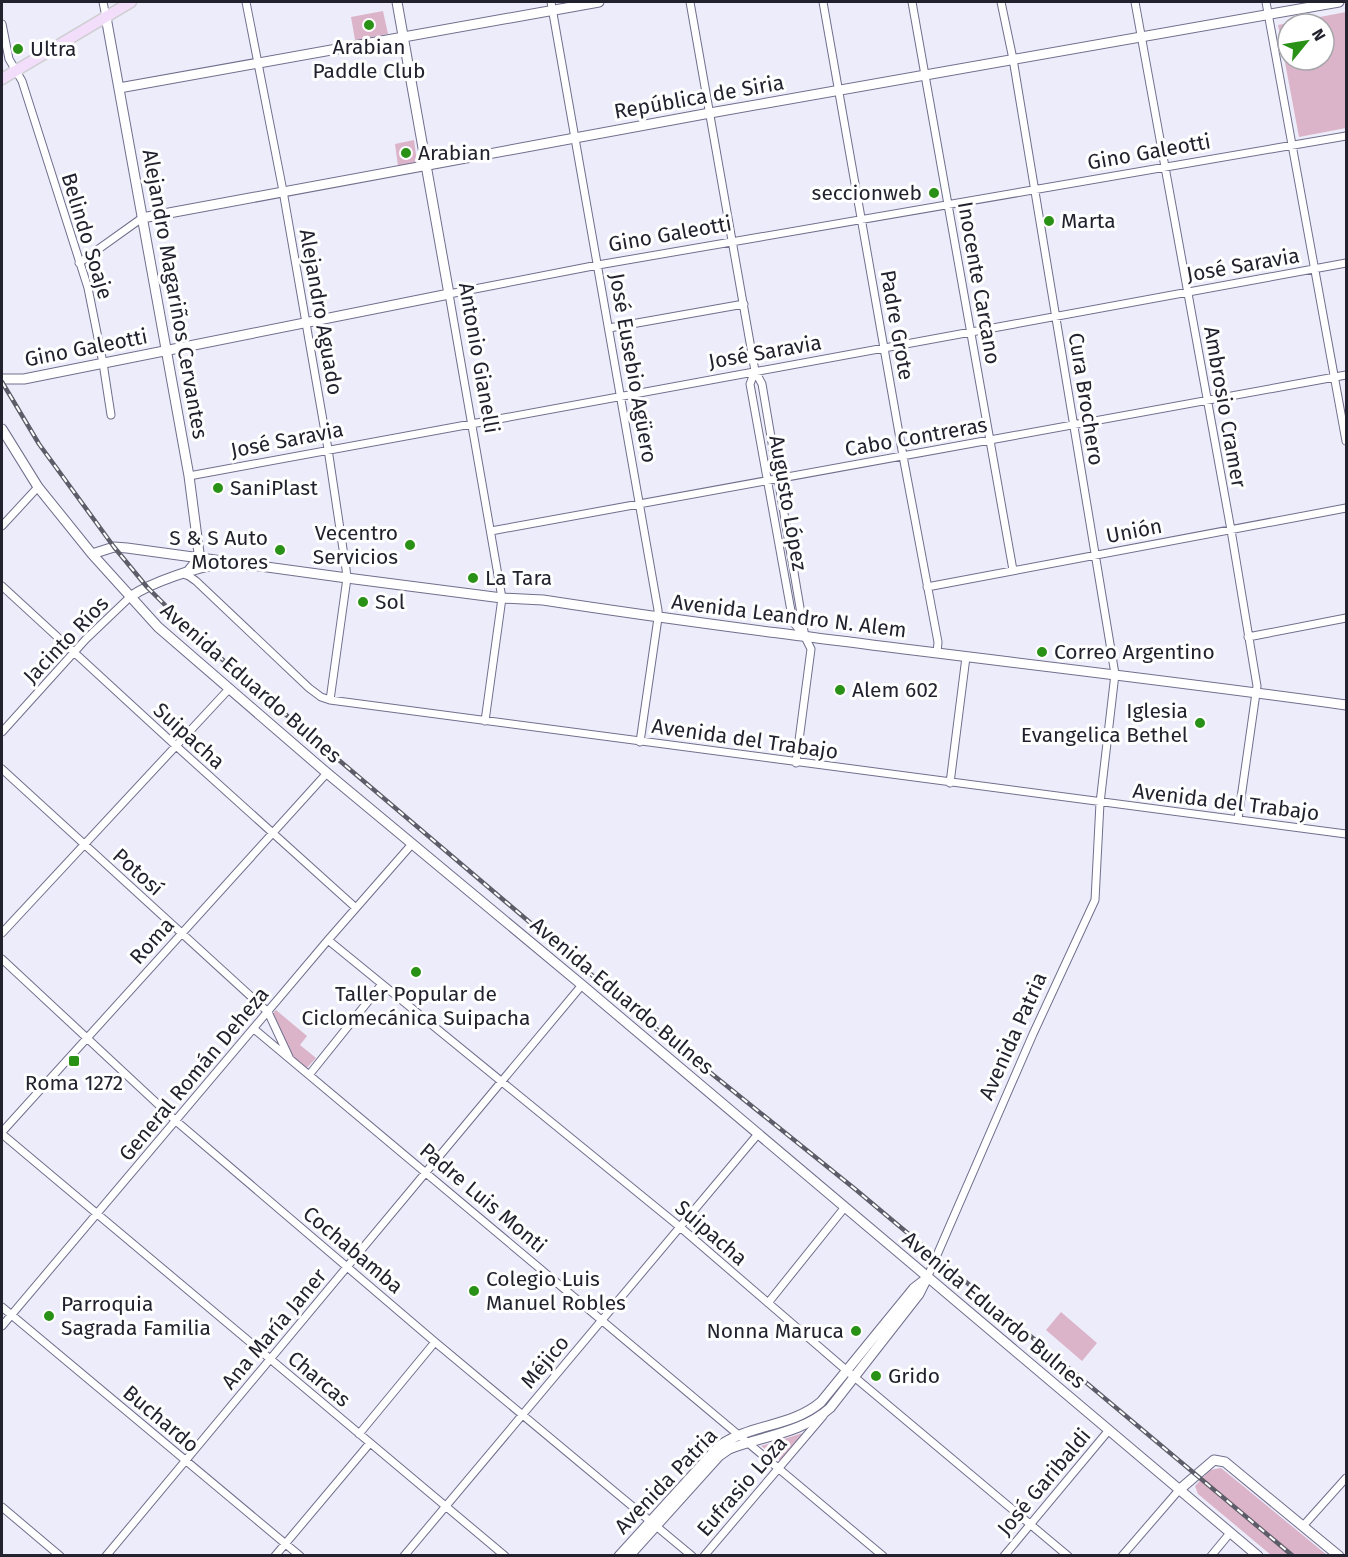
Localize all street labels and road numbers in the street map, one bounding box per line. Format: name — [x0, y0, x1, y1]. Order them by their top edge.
street label: República de Siria — [612, 69, 786, 125]
street label: Gino Galeotti — [1085, 128, 1213, 176]
street label: Alejandro Magariños Cervantes — [137, 147, 213, 441]
street label: Belindo Soaje — [55, 170, 119, 302]
street label: Inocente Carcano — [952, 200, 1006, 366]
street label: Gino Galeotti — [606, 210, 734, 258]
street label: Alejandro Aguado — [294, 227, 348, 397]
street label: José Saravia — [1184, 242, 1302, 288]
street label: Padre Grote — [875, 268, 919, 382]
street label: José Eusebio Agüero — [604, 271, 662, 465]
street label: Antonio Gianelli — [453, 281, 505, 435]
street label: Gino Galeotti — [22, 323, 150, 373]
street label: Ambrosio Cramer — [1198, 324, 1252, 490]
street label: José Saravia — [706, 329, 824, 375]
street label: Cura Brochero — [1063, 331, 1109, 467]
street label: Cabo Contreras — [843, 412, 989, 462]
street label: José Saravia — [228, 416, 346, 464]
street label: Augusto López — [763, 433, 813, 573]
street label: Unión — [1104, 513, 1164, 549]
street label: Avenida Leandro N. Alem — [670, 589, 908, 643]
street label: Jacinto Ríos — [18, 591, 114, 689]
street label: Avenida Eduardo Bulnes — [155, 597, 347, 769]
street label: Suipacha — [148, 697, 230, 775]
street label: Avenida del Trabajo — [650, 713, 840, 765]
street label: Avenida del Trabajo — [1131, 778, 1321, 826]
street label: Potosí — [107, 843, 169, 901]
street label: Roma — [124, 912, 180, 970]
street label: Avenida Eduardo Bulnes — [525, 912, 719, 1080]
street label: Avenida Patria — [973, 968, 1053, 1104]
street label: General Román Deheza — [113, 982, 275, 1166]
street label: Padre Luis Monti — [414, 1137, 552, 1259]
street label: Suipacha — [670, 1195, 752, 1271]
street label: Cochabamba — [298, 1201, 408, 1299]
street label: Avenida Eduardo Bulnes — [897, 1226, 1091, 1394]
street label: Ana María Janer — [216, 1263, 332, 1395]
street label: Méjico — [515, 1330, 575, 1394]
street label: Charcas — [282, 1345, 356, 1413]
street label: Buchardo — [118, 1380, 204, 1458]
street label: Avenida Patria — [609, 1423, 723, 1539]
street label: José Garibaldi — [992, 1423, 1096, 1541]
street label: Eufrasio Loza — [691, 1430, 793, 1542]

